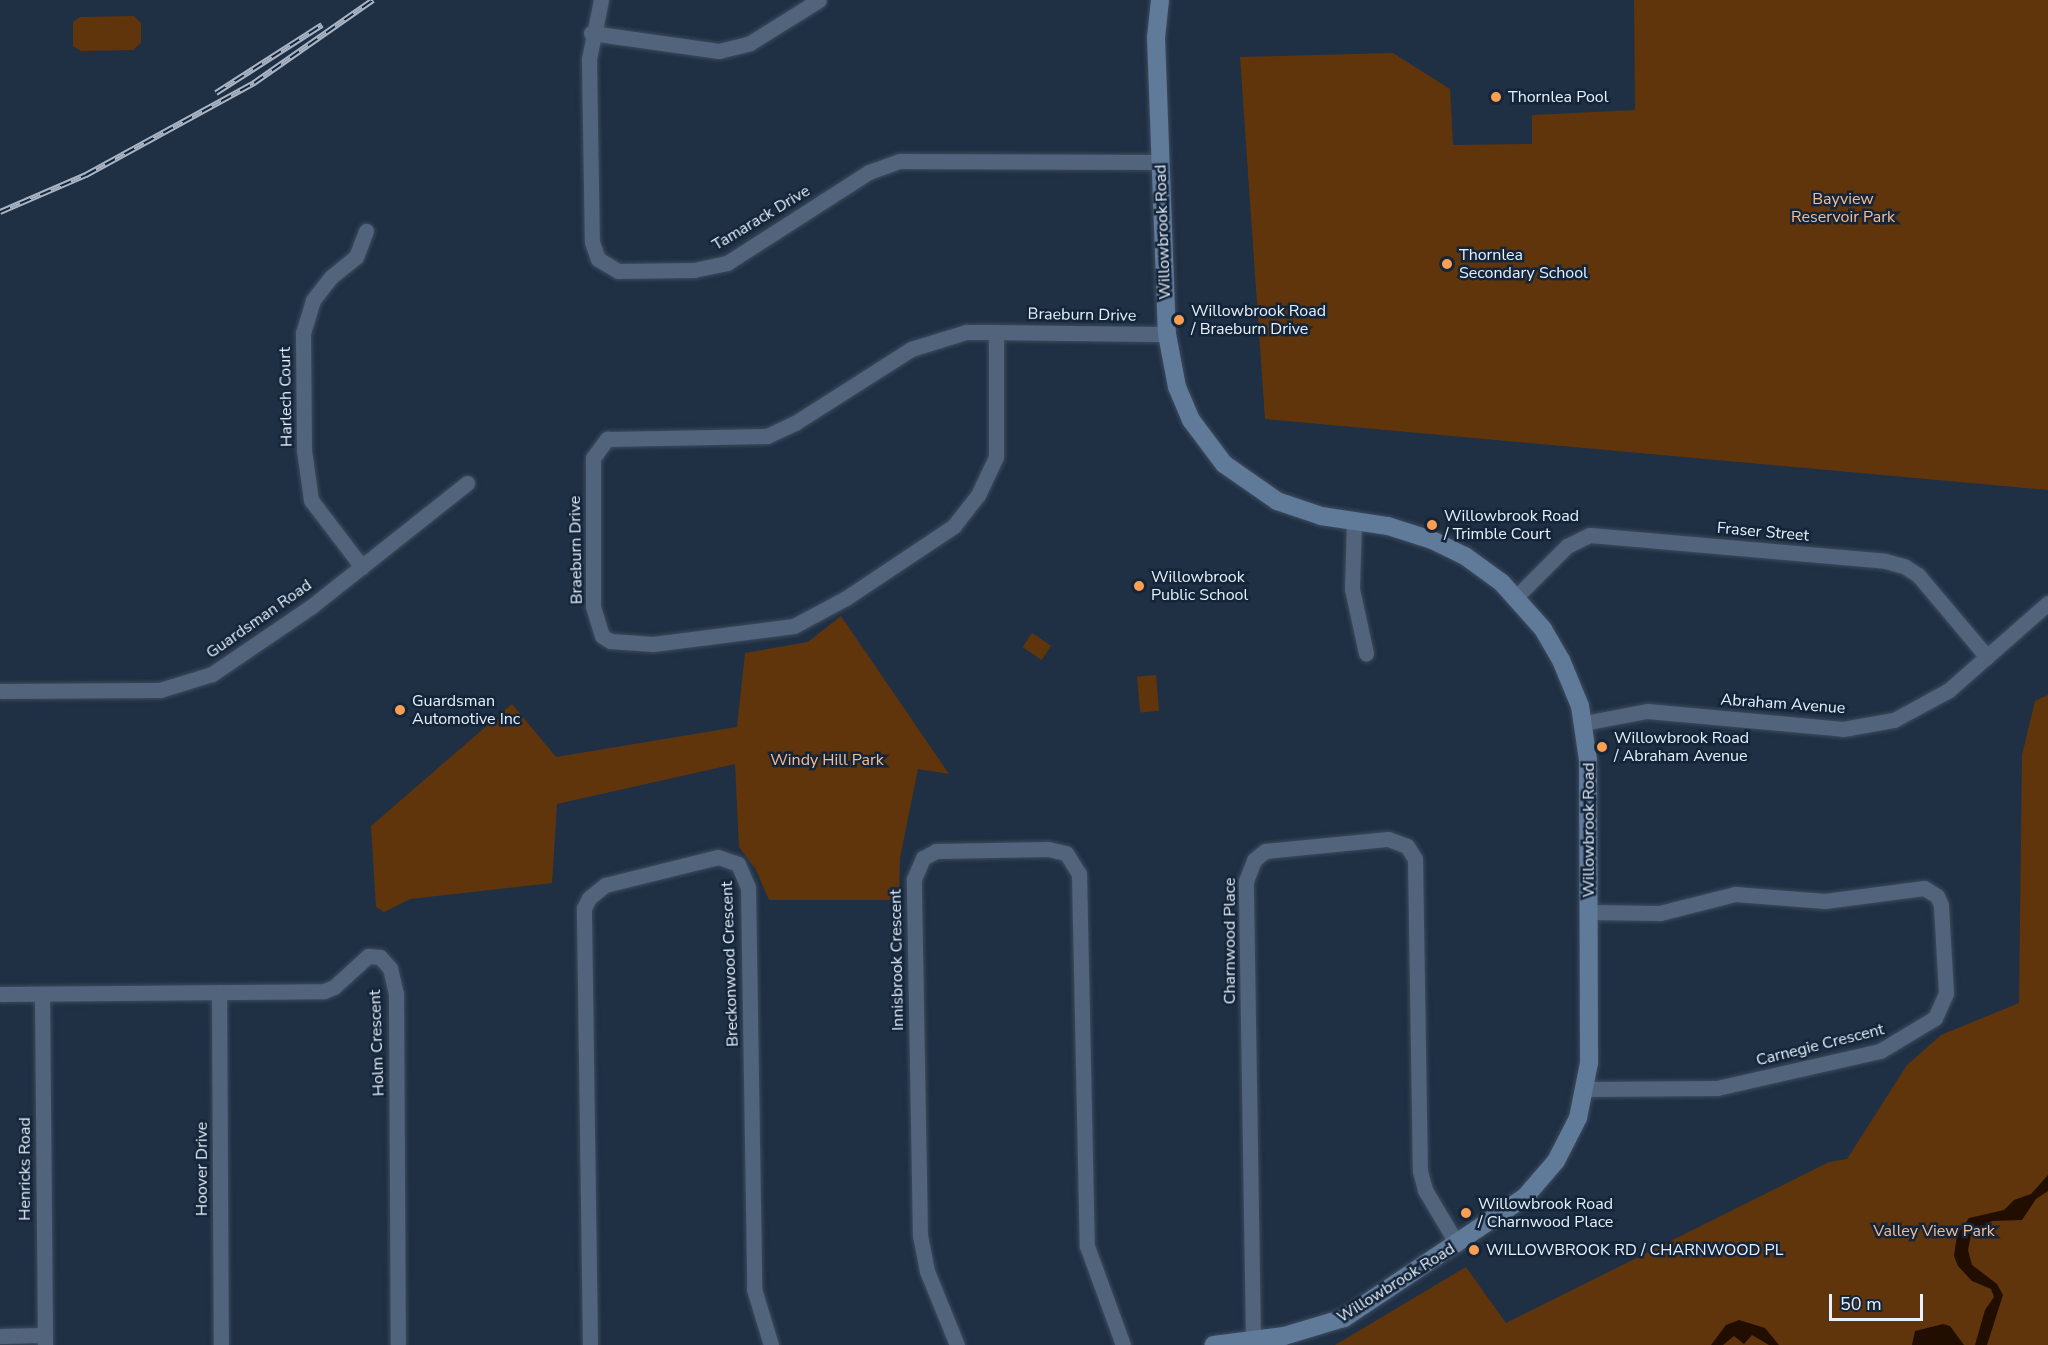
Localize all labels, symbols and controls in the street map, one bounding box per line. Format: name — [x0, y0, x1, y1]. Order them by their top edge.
place label: Thornlea Pool — [1508, 87, 1608, 107]
marker: Thornlea Pool — [1489, 90, 1503, 104]
street label: Willowbrook Road — [1151, 164, 1175, 300]
street label: Tamarack Drive — [709, 181, 813, 255]
park label: Bayview Reservoir Park — [1791, 189, 1895, 227]
place label: Thornlea Secondary School — [1459, 245, 1588, 283]
marker: Thornlea Secondary School — [1440, 257, 1454, 271]
place label: Willowbrook Road / Braeburn Drive — [1191, 301, 1326, 339]
street label: Braeburn Drive — [1028, 304, 1136, 326]
marker: Willowbrook Road / Braeburn Drive — [1172, 313, 1186, 327]
street label: Harlech Court — [276, 347, 296, 447]
street label: Braeburn Drive — [565, 496, 587, 604]
place label: Willowbrook Road / Trimble Court — [1444, 506, 1579, 544]
marker: Willowbrook Road / Trimble Court — [1425, 518, 1439, 532]
street label: Fraser Street — [1716, 518, 1810, 546]
place label: Willowbrook Public School — [1151, 567, 1248, 605]
street label: Guardsman Road — [203, 575, 315, 663]
marker: Willowbrook Public School — [1132, 579, 1146, 593]
street label: Abraham Avenue — [1720, 690, 1846, 718]
place label: Guardsman Automotive Inc — [412, 691, 520, 729]
marker: Guardsman Automotive Inc — [393, 703, 407, 717]
place label: Willowbrook Road / Abraham Avenue — [1614, 728, 1749, 766]
marker: Willowbrook Road / Abraham Avenue — [1595, 740, 1609, 754]
park label: Windy Hill Park — [770, 750, 884, 770]
street label: Willowbrook Road — [1579, 762, 1599, 898]
street label: Charnwood Place — [1220, 878, 1240, 1004]
street label: Breckonwood Crescent — [718, 881, 742, 1047]
street label: Innisbrook Crescent — [886, 889, 908, 1031]
street label: Holm Crescent — [366, 989, 388, 1097]
street label: Carnegie Crescent — [1754, 1020, 1886, 1070]
street label: Henricks Road — [15, 1117, 35, 1221]
street label: Hoover Drive — [192, 1122, 212, 1216]
place label: Willowbrook Road / Charnwood Place — [1478, 1194, 1613, 1232]
marker: Willowbrook Road / Charnwood Place — [1459, 1206, 1473, 1220]
park label: Valley View Park — [1873, 1221, 1995, 1241]
street label: Willowbrook Road — [1334, 1239, 1458, 1327]
place label: WILLOWBROOK RD / CHARNWOOD PL — [1486, 1240, 1783, 1260]
marker: WILLOWBROOK RD / CHARNWOOD PL — [1467, 1243, 1481, 1257]
scale bar — [1832, 1282, 1926, 1320]
text: 50 m — [1840, 1292, 1882, 1316]

